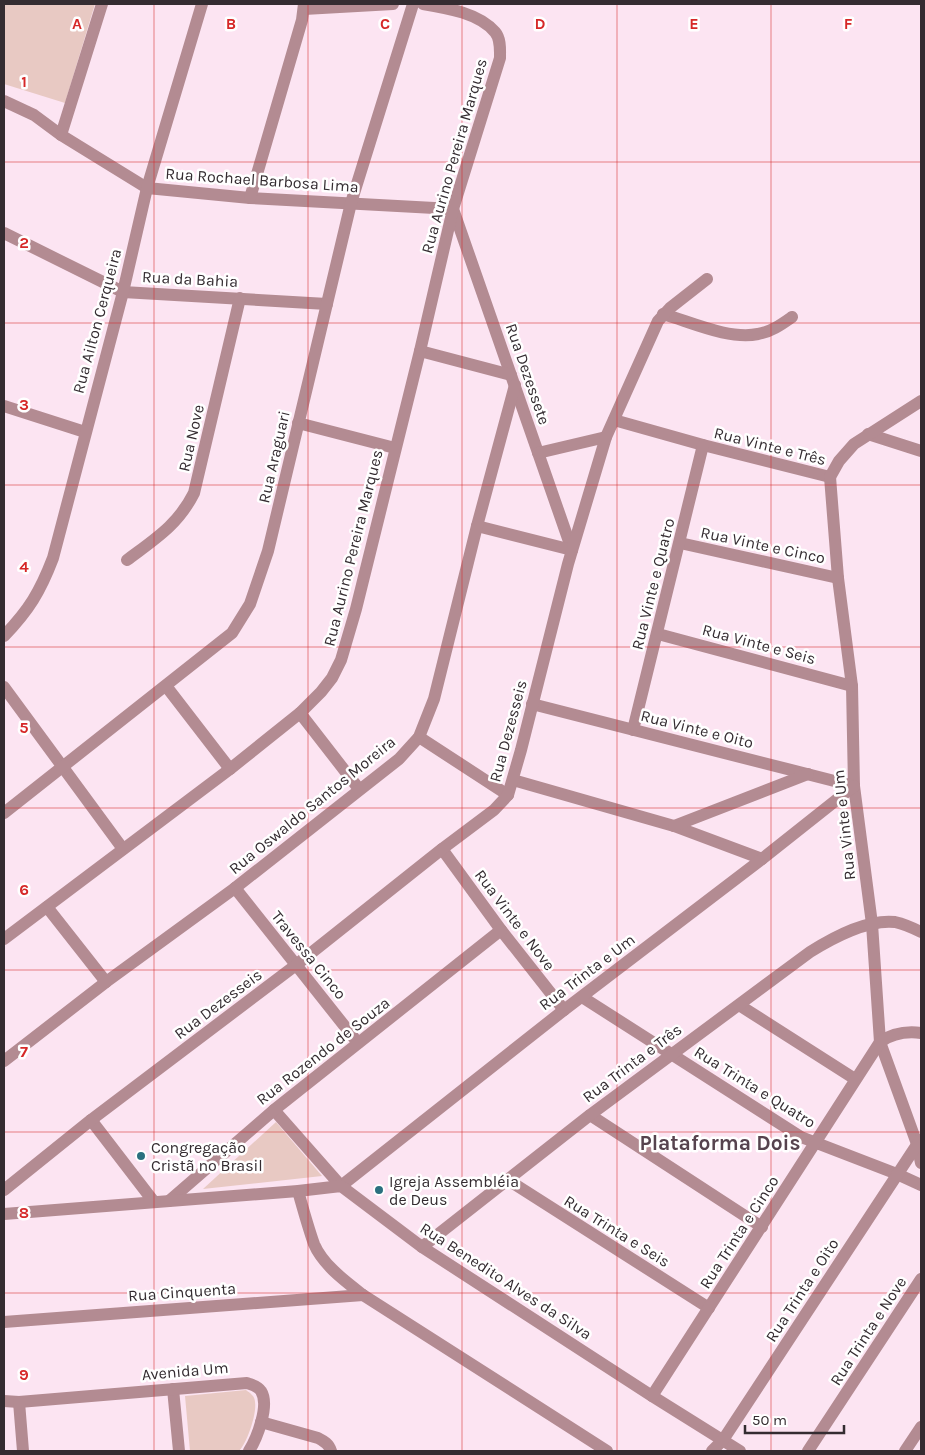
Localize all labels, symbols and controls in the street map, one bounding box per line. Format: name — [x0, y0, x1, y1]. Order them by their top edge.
text: A — [72, 14, 82, 33]
text: B — [226, 14, 236, 33]
text: C — [380, 14, 390, 33]
text: D — [535, 14, 546, 33]
text: E — [689, 14, 699, 33]
text: F — [844, 14, 853, 33]
street label: Rua Aurino Pereira Marques — [417, 56, 491, 256]
text: 1 — [21, 72, 27, 91]
street label: Rua Rochael Barbosa Lima — [165, 164, 359, 196]
text: 2 — [19, 233, 29, 252]
street label: Rua Ailton Cerqueira — [69, 246, 125, 396]
street label: Rua da Bahia — [141, 267, 239, 291]
street label: Rua Dezessete — [502, 321, 554, 427]
text: 3 — [19, 395, 29, 414]
street label: Rua Nove — [174, 403, 208, 473]
street label: Rua Araguari — [254, 409, 294, 505]
street label: Rua Vinte e Três — [712, 423, 828, 469]
street label: Rua Aurino Pereira Marques — [319, 448, 387, 648]
street label: Rua Vinte e Quatro — [627, 516, 679, 652]
street label: Rua Vinte e Cinco — [699, 523, 827, 567]
text: 4 — [19, 557, 29, 576]
street label: Rua Vinte e Seis — [700, 620, 818, 668]
street label: Rua Dezesseis — [485, 678, 531, 784]
street label: Rua Vinte e Oito — [639, 706, 755, 752]
text: 5 — [19, 718, 29, 737]
street label: Rua Oswaldo Santos Moreira — [225, 732, 399, 878]
street label: Rua Vinte e Um — [829, 769, 859, 881]
street label: Rua Vinte e Nove — [471, 866, 559, 974]
text: 6 — [19, 880, 29, 899]
street label: Travessa Cinco — [268, 907, 350, 1003]
street label: Rua Trinta e Um — [535, 930, 639, 1014]
street label: Rua Dezesseis — [170, 965, 266, 1043]
street label: Rua Rozendo de Souza — [252, 993, 394, 1109]
street label: Rua Trinta e Três — [579, 1020, 685, 1106]
text: 7 — [20, 1042, 28, 1061]
street label: Rua Trinta e Quatro — [691, 1042, 819, 1132]
district label: Plataforma Dois — [639, 1131, 801, 1155]
place label: Congregação Cristã no Brasil — [151, 1138, 263, 1175]
marker: Congregação Cristã no Brasil — [135, 1150, 147, 1162]
place label: Igreja Assembléia de Deus — [389, 1172, 519, 1209]
street label: Rua Trinta e Cinco — [695, 1172, 783, 1292]
marker: Igreja Assembléia de Deus — [373, 1184, 385, 1196]
street label: Rua Trinta e Seis — [561, 1191, 673, 1271]
text: 8 — [19, 1203, 29, 1222]
street label: Rua Benedito Alves da Silva — [417, 1218, 595, 1344]
street label: Rua Trinta e Oito — [761, 1235, 843, 1345]
street label: Rua Trinta e Nove — [826, 1273, 910, 1389]
street label: Rua Cinquenta — [127, 1279, 237, 1305]
street label: Avenida Um — [141, 1358, 229, 1384]
text: 9 — [19, 1365, 29, 1384]
scale bar — [745, 1402, 844, 1434]
text: 50 m — [752, 1411, 787, 1429]

